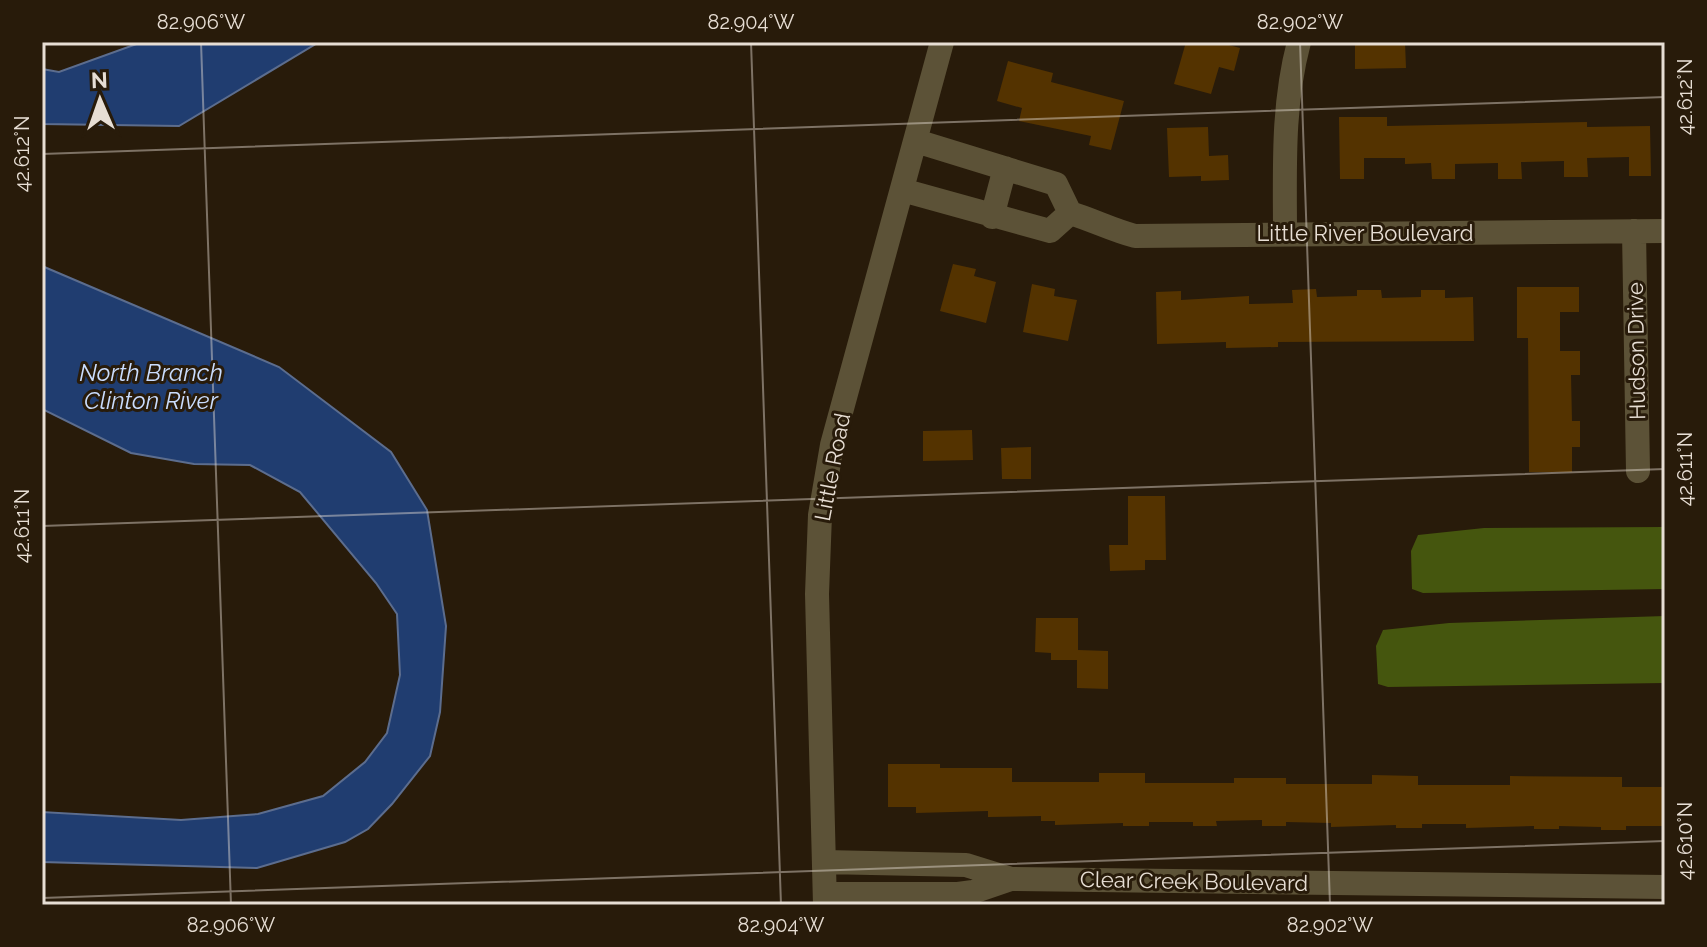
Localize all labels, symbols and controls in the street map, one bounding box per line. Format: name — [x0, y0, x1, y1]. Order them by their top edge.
text: 82.906°W — [157, 10, 245, 34]
text: 82.904°W — [708, 10, 795, 34]
text: 82.902°W — [1257, 10, 1343, 34]
text: 42.612°N — [1673, 59, 1697, 135]
north arrow — [60, 60, 140, 140]
text: N — [90, 67, 108, 93]
text: 42.612°N — [10, 116, 34, 192]
street label: Little River Boulevard — [1257, 220, 1473, 246]
street label: Hudson Drive — [1622, 282, 1650, 420]
water label: North Branch Clinton River — [79, 358, 223, 415]
street label: Little Road — [809, 411, 855, 523]
text: 42.611°N — [1673, 432, 1697, 506]
text: 42.611°N — [10, 489, 34, 563]
text: 42.610°N — [1673, 802, 1697, 880]
street label: Clear Creek Boulevard — [1080, 866, 1308, 896]
text: 82.906°W — [187, 913, 275, 937]
text: 82.904°W — [738, 913, 825, 937]
text: 82.902°W — [1287, 913, 1373, 937]

